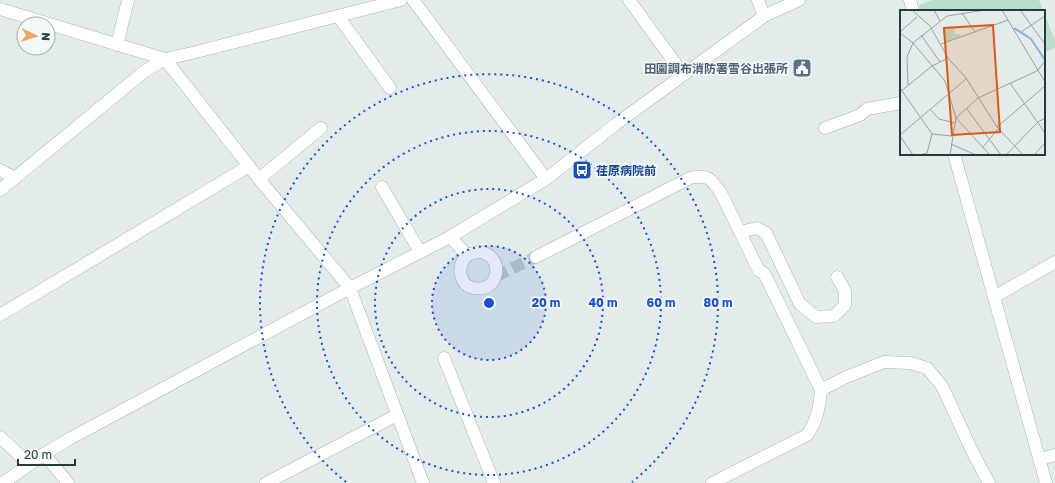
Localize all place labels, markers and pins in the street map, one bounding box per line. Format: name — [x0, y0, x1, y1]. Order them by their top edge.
public building icon: 田園調布消防署雪谷出張所 — [791, 57, 813, 79]
place label: 田園調布消防署雪谷出張所 — [644, 61, 788, 76]
bus stop icon: 荏原病院前 — [571, 159, 593, 181]
place label: 荏原病院前 — [596, 163, 656, 178]
centre of rings — [482, 296, 496, 310]

